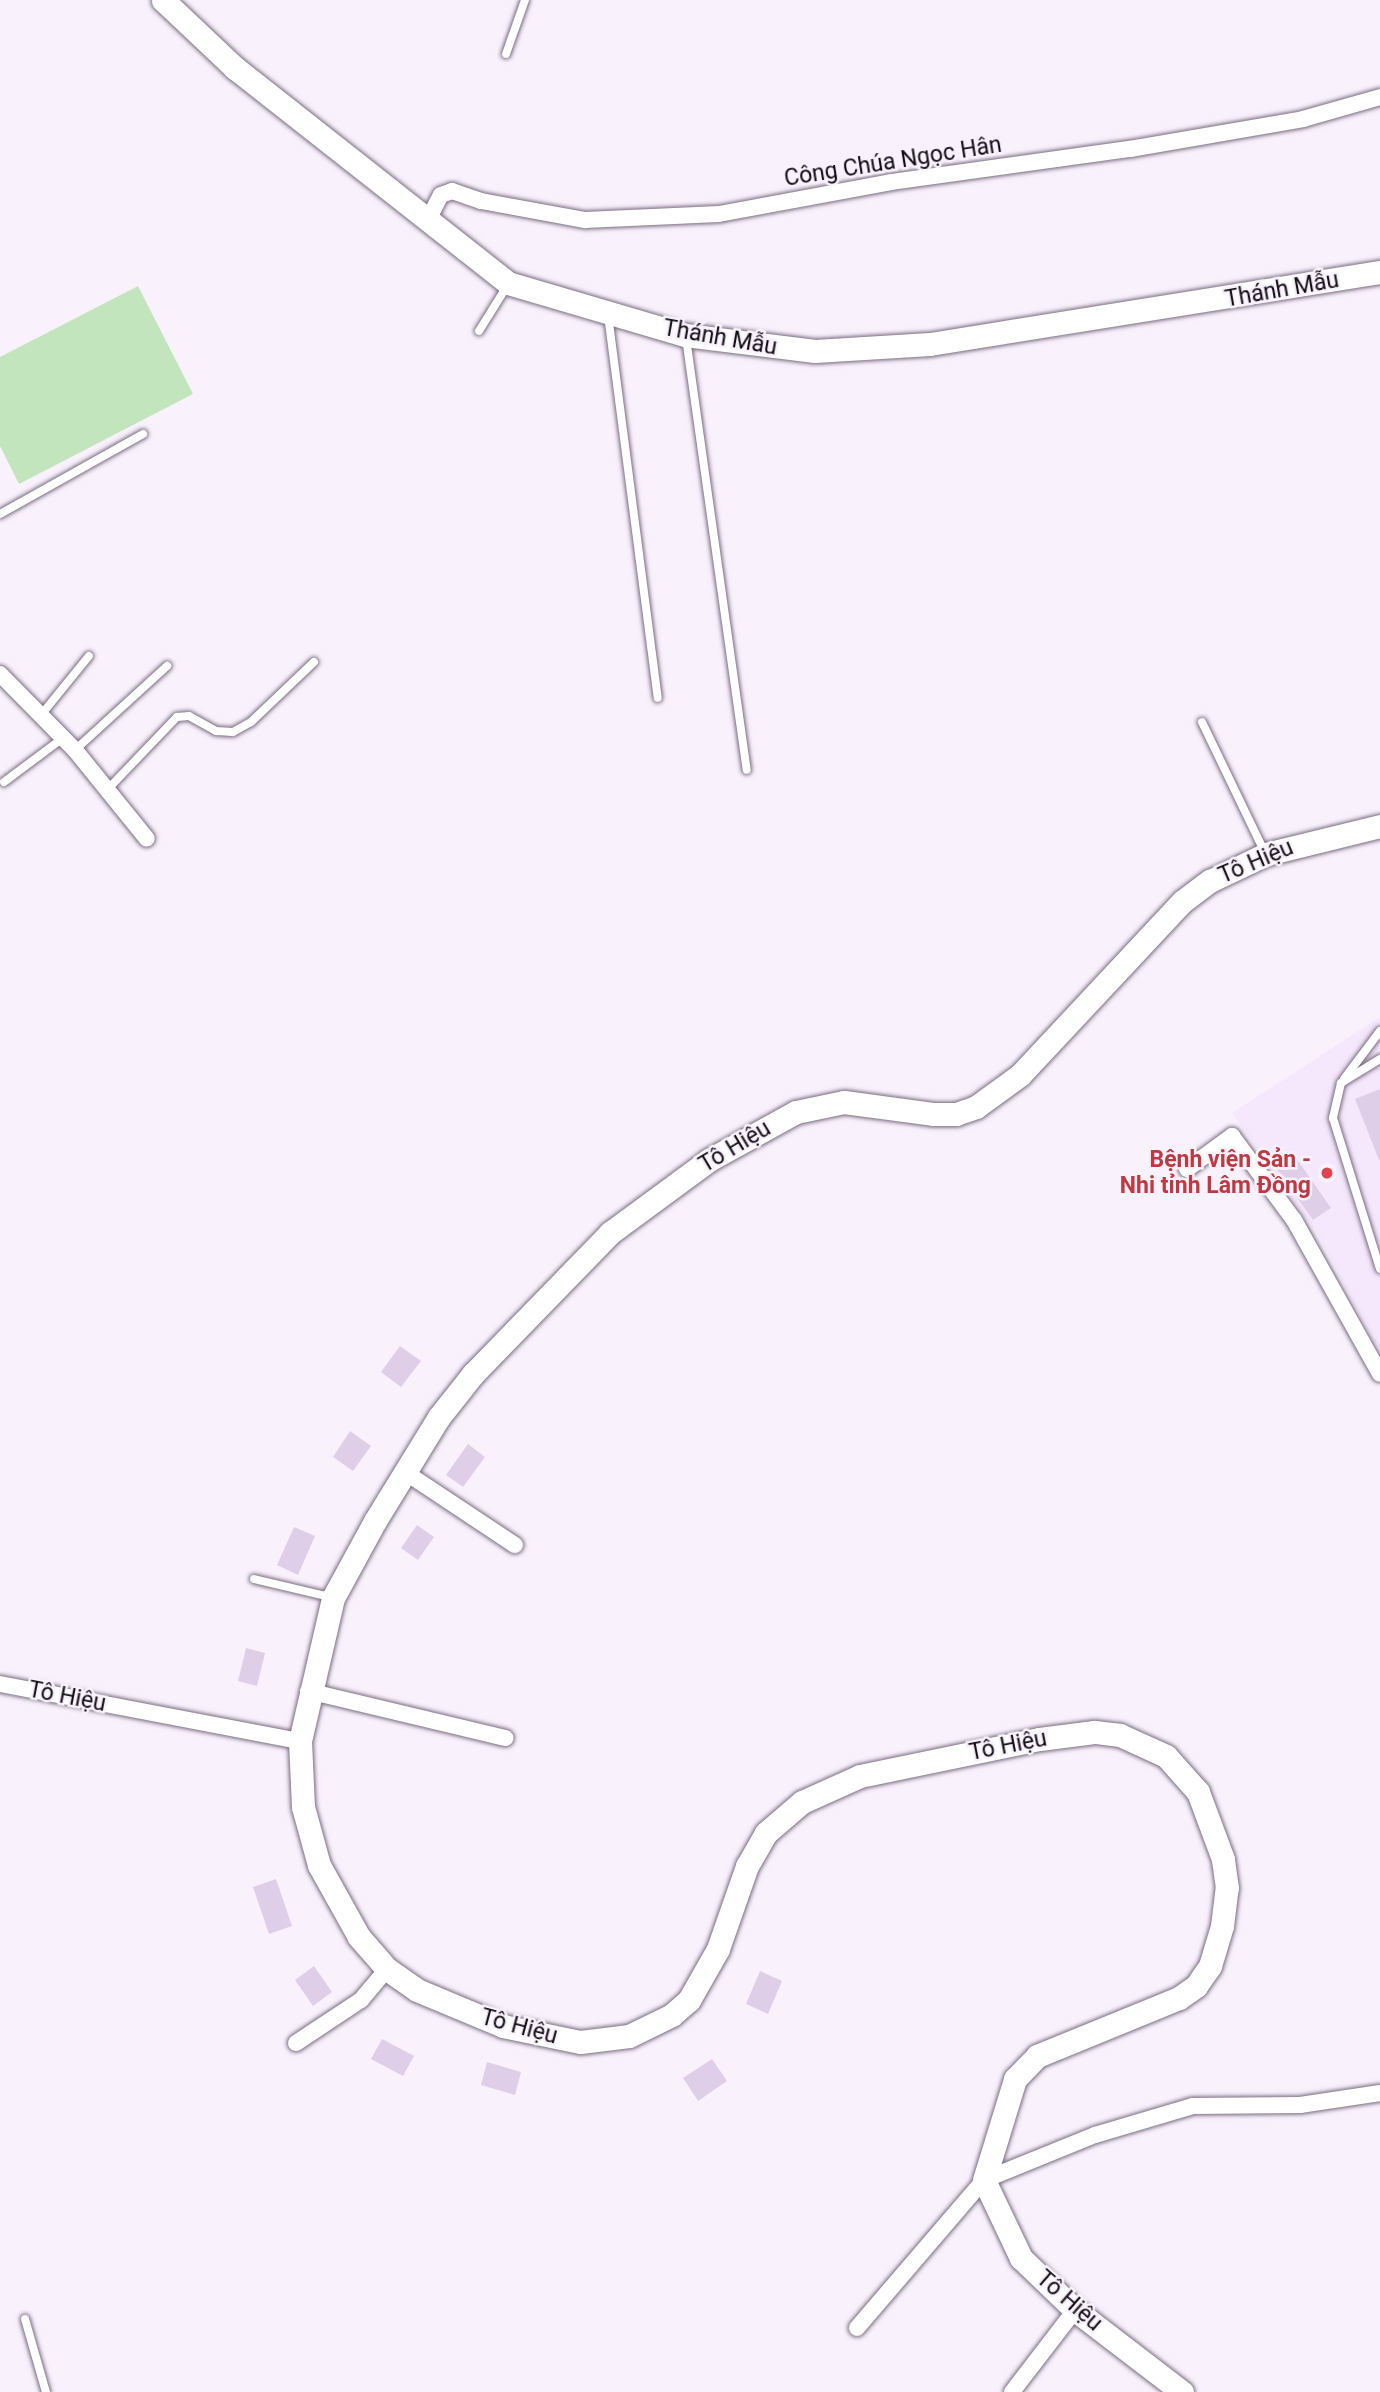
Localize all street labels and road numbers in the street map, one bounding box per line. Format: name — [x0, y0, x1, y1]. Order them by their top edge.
street label: Công Chúa Ngọc Hân — [782, 131, 1004, 193]
street label: Thánh Mẫu — [1223, 266, 1341, 314]
street label: Thánh Mẫu — [661, 314, 779, 362]
street label: Tô Hiệu — [1215, 834, 1297, 890]
street label: Tô Hiệu — [694, 1115, 776, 1179]
street label: Tô Hiệu — [26, 1676, 108, 1718]
street label: Tô Hiệu — [967, 1725, 1049, 1767]
street label: Tô Hiệu — [478, 2004, 560, 2050]
street label: Tô Hiệu — [1030, 2265, 1108, 2337]

